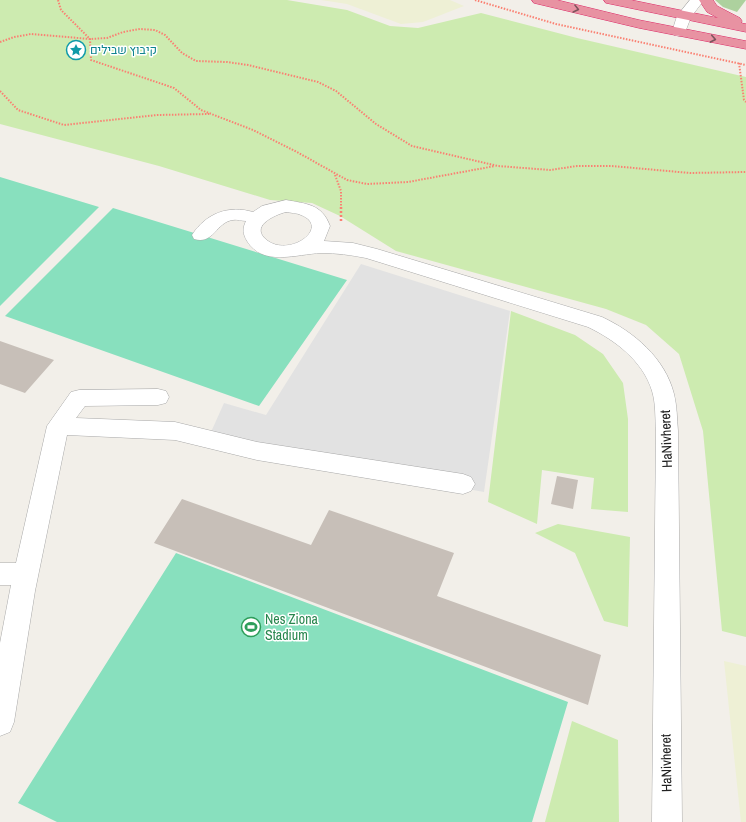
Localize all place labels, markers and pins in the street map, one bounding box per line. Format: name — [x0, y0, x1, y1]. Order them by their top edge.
place icon: קיבוץ שבילים — [65, 39, 87, 61]
place label: קיבוץ שבילים — [90, 42, 157, 58]
place label: Nes Ziona Stadium — [265, 610, 319, 644]
sports icon: Nes Ziona Stadium — [240, 616, 262, 638]

